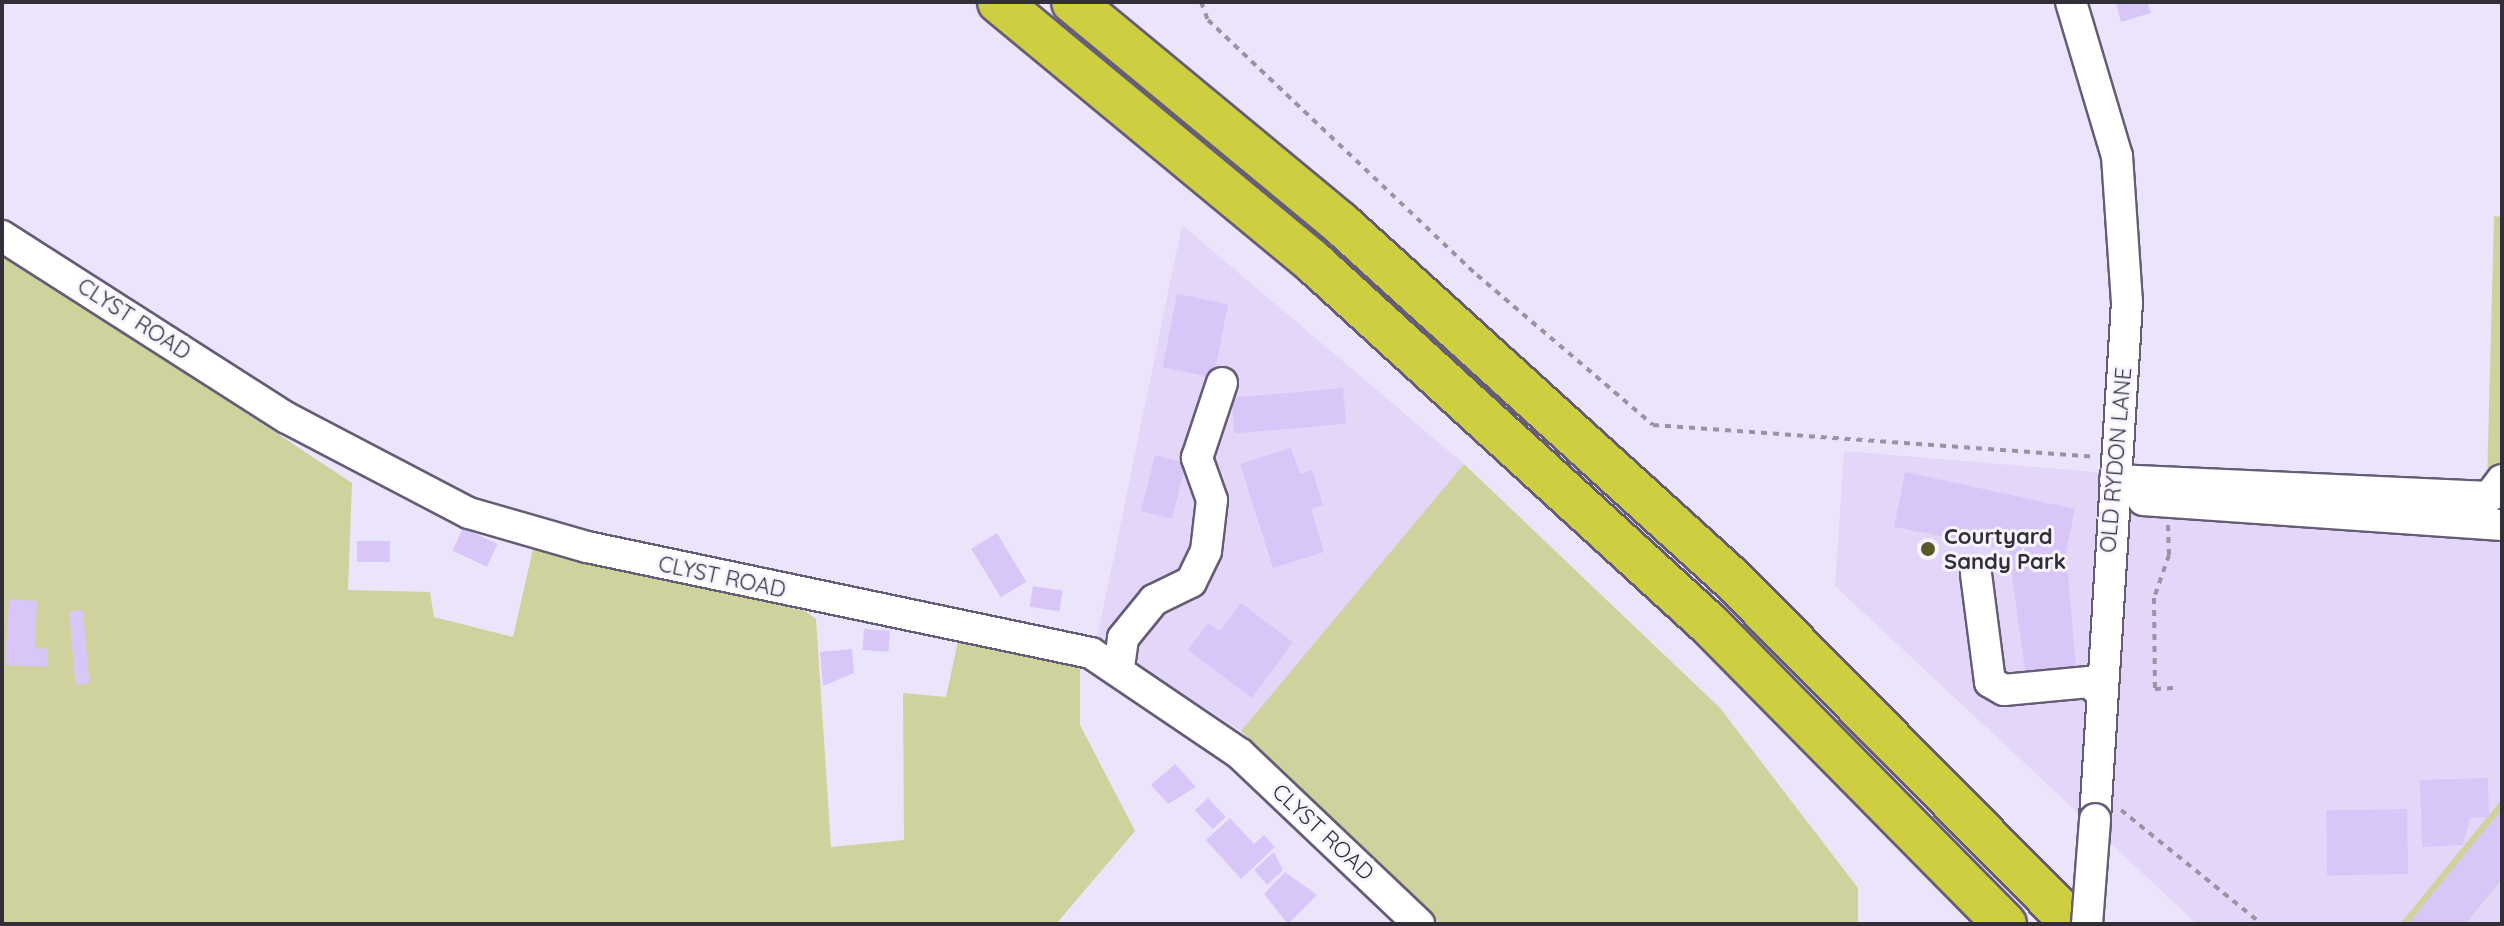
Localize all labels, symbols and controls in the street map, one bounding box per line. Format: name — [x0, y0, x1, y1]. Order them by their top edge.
street label: CLYST ROAD — [73, 273, 195, 365]
street label: OLD RYDON LANE — [2095, 366, 2137, 554]
place label: Courtyard Sandy Park — [1944, 523, 2066, 574]
marker: Courtyard Sandy Park — [1919, 540, 1937, 558]
street label: CLYST ROAD — [656, 551, 788, 603]
street label: CLYST ROAD — [1267, 778, 1379, 886]

